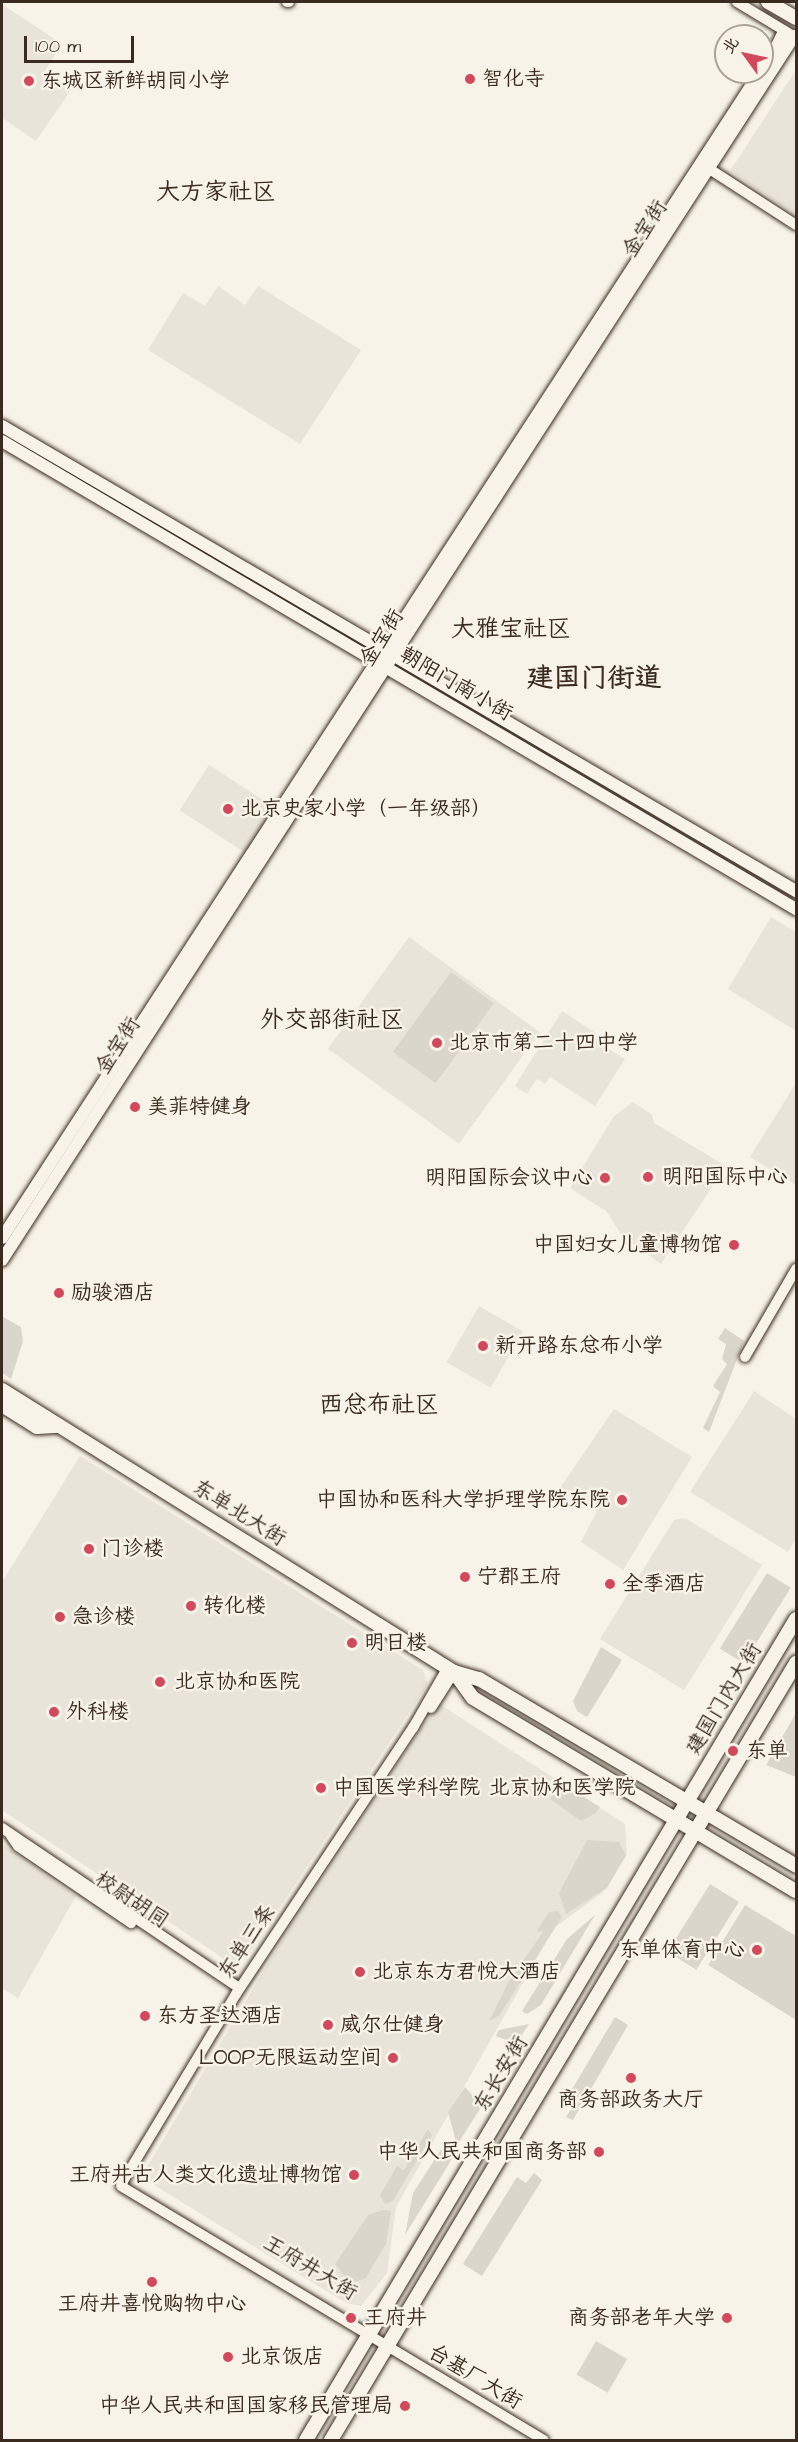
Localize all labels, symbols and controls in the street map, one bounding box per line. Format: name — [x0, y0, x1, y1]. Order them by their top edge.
scale bar — [27, 24, 136, 62]
north arrow — [714, 24, 774, 84]
text: 北 — [717, 33, 744, 58]
text: 100 m — [35, 34, 81, 59]
place label: 智化寺 — [482, 66, 545, 92]
place label: 东城区新鲜胡同小学 — [41, 68, 230, 94]
marker: 智化寺 — [463, 72, 477, 86]
marker: 东城区新鲜胡同小学 — [22, 74, 36, 88]
district label: 大方家社区 — [156, 179, 276, 207]
street label: 金宝街 — [617, 196, 673, 262]
street label: 金宝街 — [355, 605, 409, 671]
district label: 大雅宝社区 — [451, 616, 571, 644]
street label: 朝阳门南小街 — [395, 642, 517, 726]
district label: 建国门街道 — [527, 663, 661, 695]
place label: 北京史家小学（一年级部） — [240, 796, 492, 822]
marker: 北京史家小学（一年级部） — [221, 802, 235, 816]
district label: 外交部街社区 — [260, 1007, 404, 1035]
street label: 金宝街 — [90, 1013, 146, 1079]
place label: 北京市第二十四中学 — [449, 1030, 638, 1056]
marker: 北京市第二十四中学 — [430, 1036, 444, 1050]
place label: 美菲特健身 — [147, 1094, 252, 1120]
marker: 美菲特健身 — [128, 1100, 142, 1114]
place label: 明阳国际中心 — [662, 1164, 788, 1190]
place label: 明阳国际会议中心 — [425, 1165, 593, 1191]
marker: 明阳国际中心 — [639, 1168, 657, 1186]
marker: 明阳国际会议中心 — [598, 1171, 612, 1185]
place label: 中国妇女儿童博物馆 — [533, 1232, 722, 1258]
marker: 中国妇女儿童博物馆 — [727, 1238, 741, 1252]
place label: 励骏酒店 — [71, 1280, 155, 1306]
marker: 励骏酒店 — [52, 1286, 66, 1300]
place label: 新开路东总布小学 — [495, 1333, 663, 1359]
marker: 新开路东总布小学 — [476, 1339, 490, 1353]
district label: 西总布社区 — [319, 1392, 439, 1420]
street label: 东单北大街 — [188, 1474, 290, 1552]
place label: 中国协和医科大学护理学院东院 — [316, 1487, 610, 1513]
marker: 中国协和医科大学护理学院东院 — [615, 1493, 629, 1507]
place label: 门诊楼 — [101, 1536, 164, 1562]
marker: 门诊楼 — [82, 1542, 96, 1556]
place label: 宁郡王府 — [477, 1564, 561, 1590]
marker: 宁郡王府 — [458, 1570, 472, 1584]
place label: 全季酒店 — [622, 1571, 706, 1597]
marker: 全季酒店 — [603, 1577, 617, 1591]
place label: 转化楼 — [203, 1593, 266, 1619]
marker: 转化楼 — [184, 1599, 198, 1613]
place label: 急诊楼 — [72, 1604, 135, 1630]
marker: 急诊楼 — [53, 1610, 67, 1624]
place label: 明日楼 — [364, 1630, 427, 1656]
marker: 明日楼 — [345, 1636, 359, 1650]
street label: 建国门内大街 — [681, 1639, 767, 1759]
place label: 北京协和医院 — [174, 1669, 300, 1695]
marker: 北京协和医院 — [151, 1673, 169, 1691]
place label: 外科楼 — [66, 1699, 129, 1725]
marker: 外科楼 — [47, 1705, 61, 1719]
place label: 东单 — [746, 1738, 788, 1764]
marker: 东单 — [724, 1742, 742, 1760]
place label: 中国医学科学院 北京协和医学院 — [333, 1775, 635, 1801]
marker: 中国医学科学院 北京协和医学院 — [314, 1781, 328, 1795]
street label: 校尉胡同 — [90, 1866, 174, 1934]
street label: 东单三条 — [213, 1900, 281, 1984]
place label: 东单体育中心 — [619, 1937, 745, 1963]
marker: 东单体育中心 — [750, 1943, 764, 1957]
place label: 北京东方君悦大酒店 — [372, 1959, 561, 1985]
marker: 北京东方君悦大酒店 — [353, 1965, 367, 1979]
place label: 东方圣达酒店 — [157, 2003, 283, 2029]
marker: 东方圣达酒店 — [138, 2009, 152, 2023]
place label: 威尔仕健身 — [340, 2012, 445, 2038]
marker: 威尔仕健身 — [321, 2018, 335, 2032]
street label: 东长安街 — [469, 2032, 533, 2116]
place label: LOOP无限运动空间 — [199, 2045, 381, 2071]
marker: LOOP无限运动空间 — [386, 2051, 400, 2065]
marker: 商务部政务大厅 — [624, 2071, 638, 2085]
place label: 商务部政务大厅 — [558, 2087, 704, 2113]
place label: 中华人民共和国商务部 — [377, 2139, 587, 2165]
marker: 中华人民共和国商务部 — [592, 2145, 606, 2159]
place label: 王府井古人类文化遗址博物馆 — [69, 2162, 342, 2188]
marker: 王府井古人类文化遗址博物馆 — [347, 2168, 361, 2182]
street label: 王府井大街 — [259, 2230, 361, 2306]
marker: 王府井喜悦购物中心 — [145, 2275, 159, 2289]
place label: 王府井喜悦购物中心 — [58, 2291, 246, 2317]
place label: 王府井 — [364, 2305, 427, 2331]
place label: 商务部老年大学 — [568, 2305, 715, 2331]
marker: 王府井 — [342, 2309, 360, 2327]
marker: 商务部老年大学 — [720, 2311, 734, 2325]
street label: 台基厂大街 — [424, 2339, 526, 2415]
place label: 北京饭店 — [240, 2344, 324, 2370]
marker: 北京饭店 — [221, 2350, 235, 2364]
place label: 中华人民共和国国家移民管理局 — [99, 2393, 393, 2419]
marker: 中华人民共和国国家移民管理局 — [398, 2399, 412, 2413]

